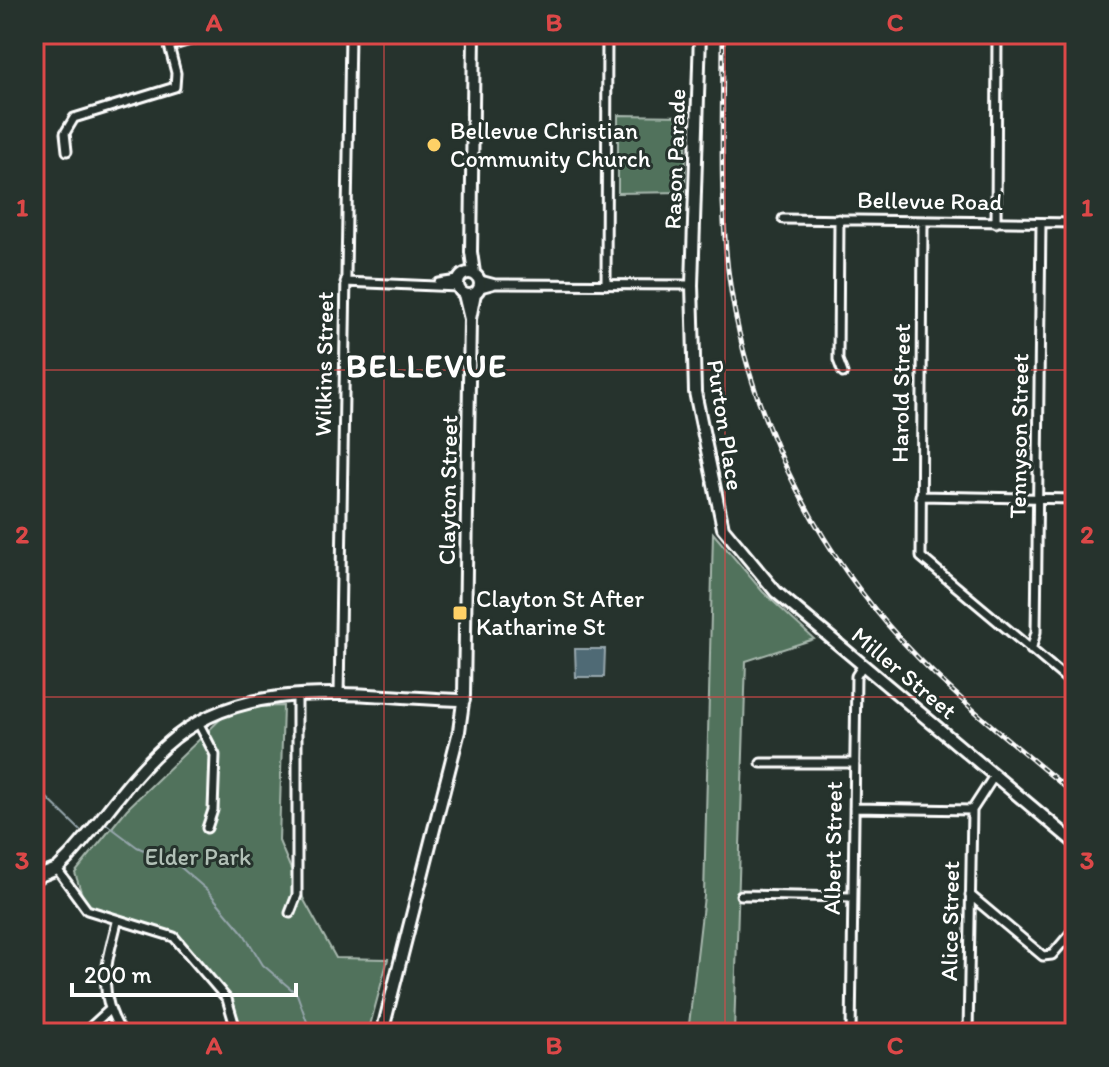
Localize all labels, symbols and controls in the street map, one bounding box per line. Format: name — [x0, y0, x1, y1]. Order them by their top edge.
text: A — [205, 6, 223, 38]
text: B — [546, 6, 563, 38]
text: C — [887, 6, 904, 38]
street label: Rason Parade — [658, 88, 691, 230]
place label: Bellevue Christian Community Church — [450, 116, 651, 173]
marker: Bellevue Christian Community Church — [425, 136, 443, 154]
street label: Bellevue Road — [857, 185, 1003, 216]
text: 1 — [16, 191, 28, 223]
text: 1 — [1081, 191, 1093, 223]
street label: Wilkins Street — [308, 291, 339, 437]
street label: Harold Street — [885, 323, 916, 463]
district label: BELLEVUE — [346, 347, 508, 385]
street label: Tennyson Street — [1003, 353, 1034, 519]
street label: Purton Place — [701, 357, 750, 492]
street label: Clayton Street — [432, 415, 463, 565]
text: 2 — [15, 518, 29, 550]
text: 2 — [1080, 518, 1094, 550]
place label: Clayton St After Katharine St — [476, 584, 644, 641]
marker: Clayton St After Katharine St — [451, 604, 469, 622]
street label: Miller Street — [846, 620, 963, 725]
street label: Albert Street — [817, 781, 848, 915]
park label: Elder Park — [145, 842, 251, 871]
text: 3 — [15, 844, 29, 876]
text: 3 — [1080, 844, 1094, 876]
street label: Alice Street — [934, 861, 965, 981]
scale bar — [72, 947, 296, 997]
text: 200 m — [84, 960, 152, 989]
text: A — [205, 1029, 223, 1061]
text: B — [546, 1029, 563, 1061]
text: C — [887, 1029, 904, 1061]

